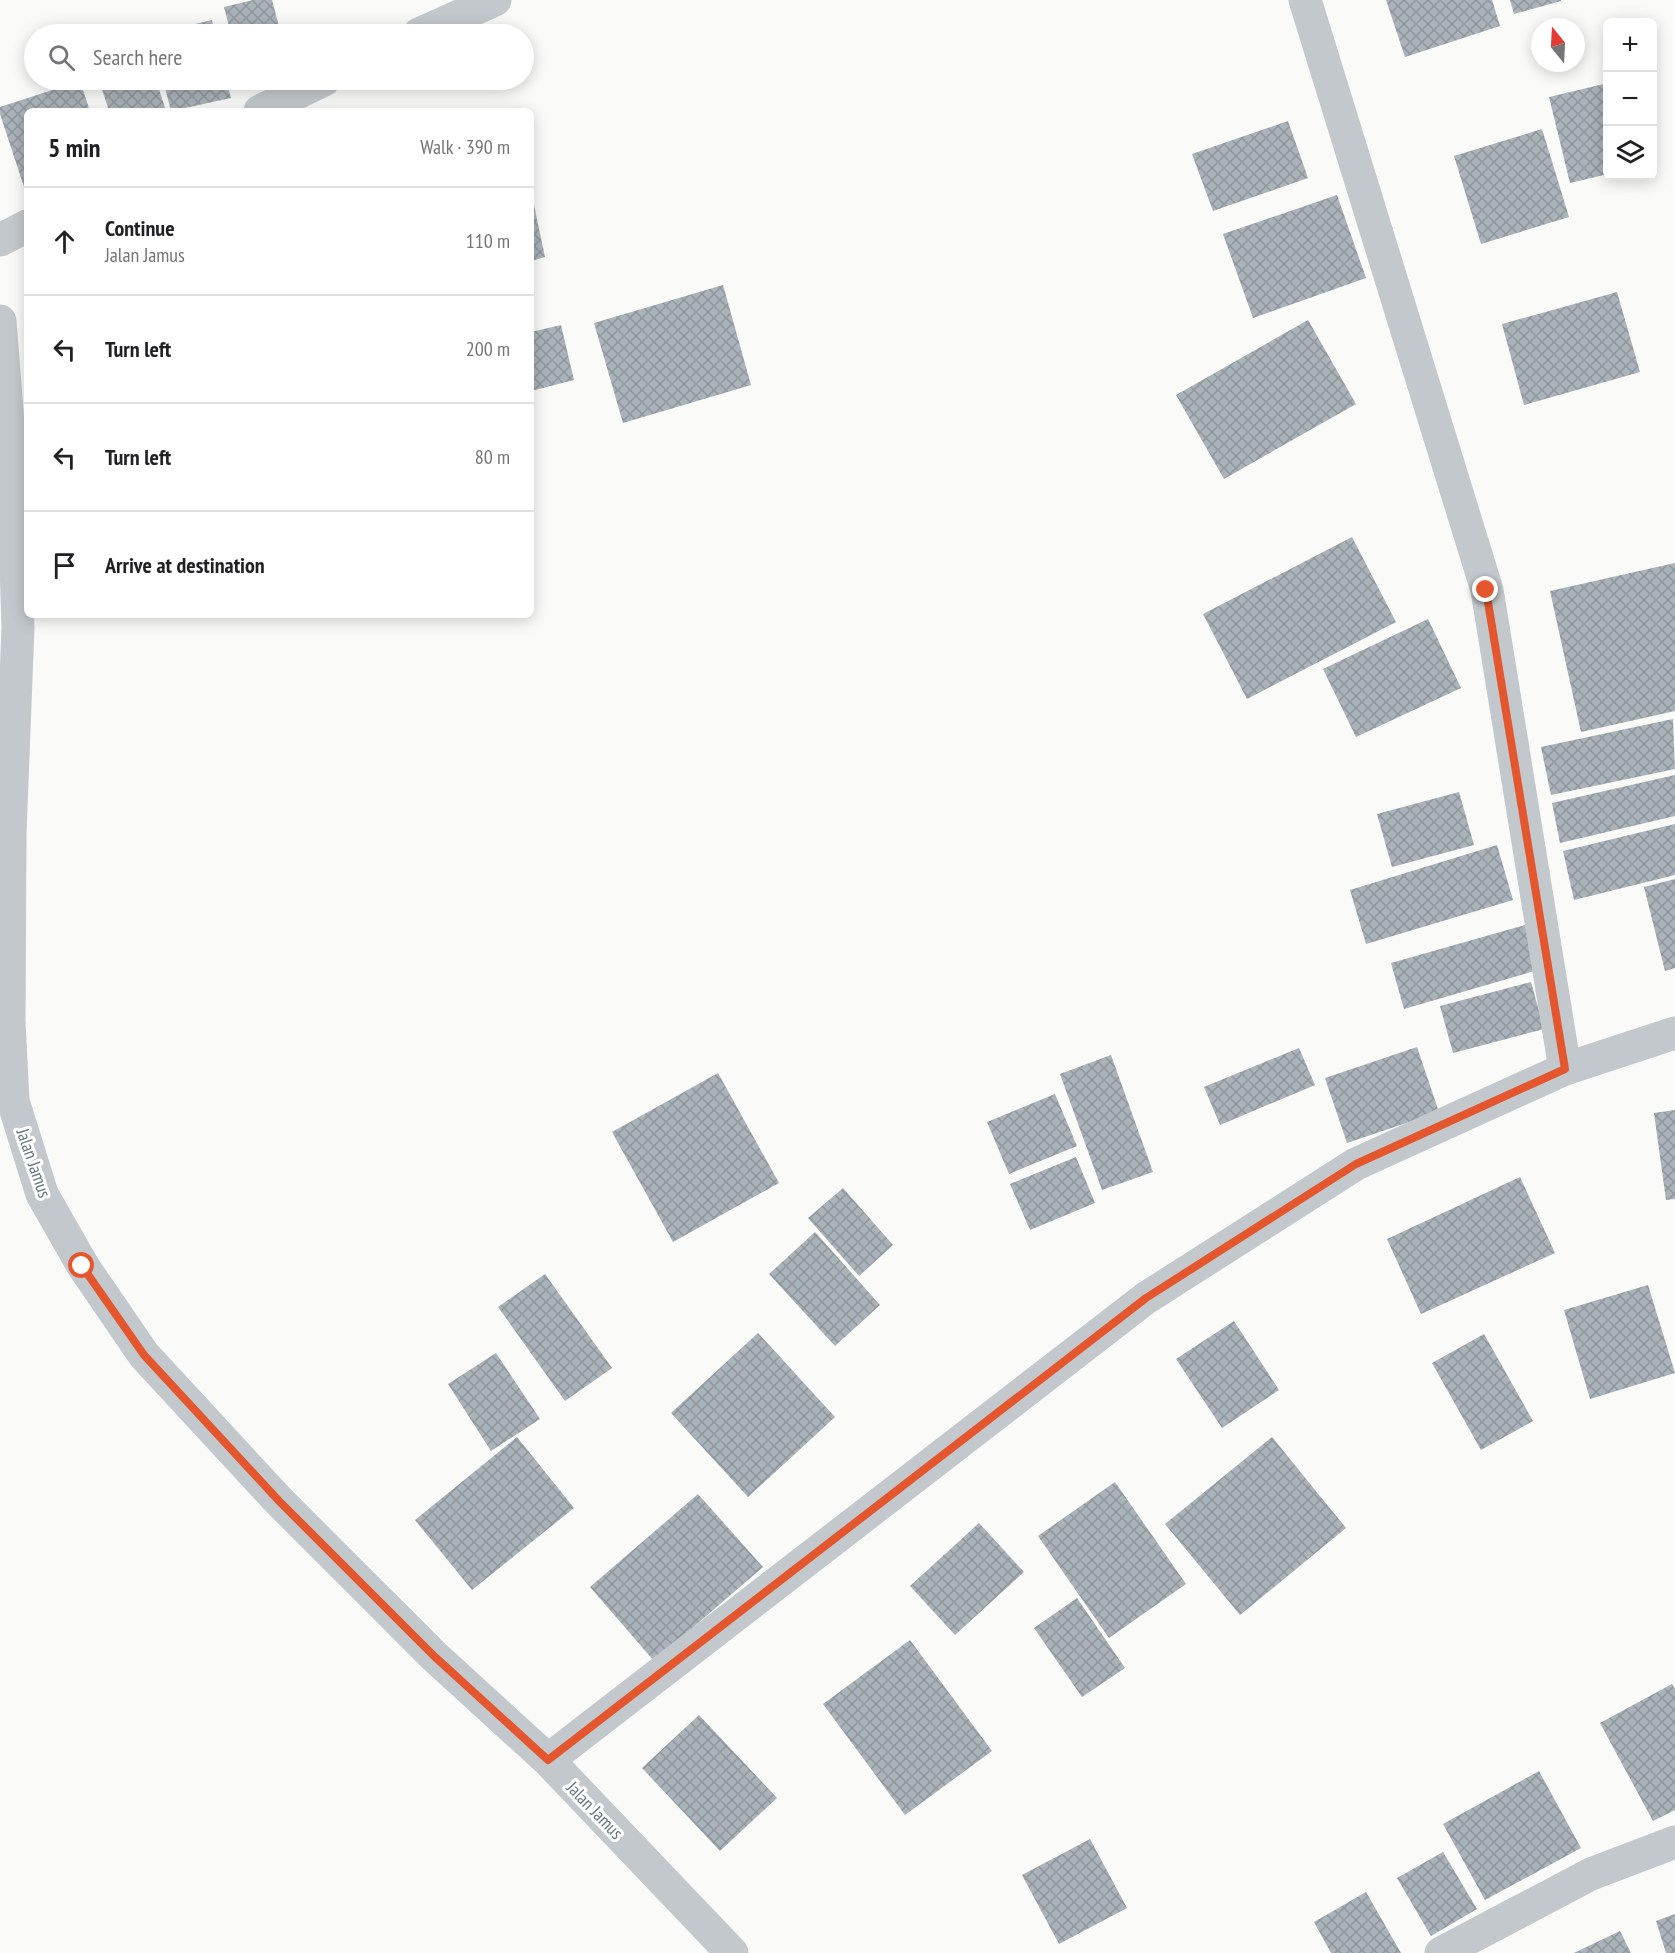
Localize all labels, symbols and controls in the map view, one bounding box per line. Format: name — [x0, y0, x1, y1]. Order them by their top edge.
north arrow — [1531, 18, 1585, 72]
map controls — [1603, 18, 1657, 180]
button: + — [1603, 18, 1657, 72]
search box — [24, 24, 534, 90]
icon: search — [45, 41, 78, 74]
text: Search here — [93, 43, 182, 71]
button: − — [1603, 72, 1657, 126]
button: layers — [1603, 126, 1657, 180]
text: 5 min — [48, 131, 101, 164]
text: Walk · 390 m — [420, 134, 510, 160]
text: Continue — [105, 214, 175, 242]
icon: ahead — [48, 225, 81, 258]
text: 110 m — [466, 228, 510, 254]
text: Jalan Jamus — [105, 242, 185, 268]
icon: left — [48, 333, 81, 366]
text: Turn left — [105, 335, 171, 363]
text: 200 m — [466, 336, 510, 362]
icon: left — [48, 441, 81, 474]
text: Turn left — [105, 443, 171, 471]
text: 80 m — [475, 444, 510, 470]
icon: arrive — [48, 549, 81, 582]
text: Arrive at destination — [105, 551, 265, 579]
route end — [1472, 576, 1498, 602]
street label: Jalan Jamus — [11, 1124, 57, 1201]
route start — [68, 1252, 94, 1278]
street label: Jalan Jamus — [561, 1775, 628, 1844]

